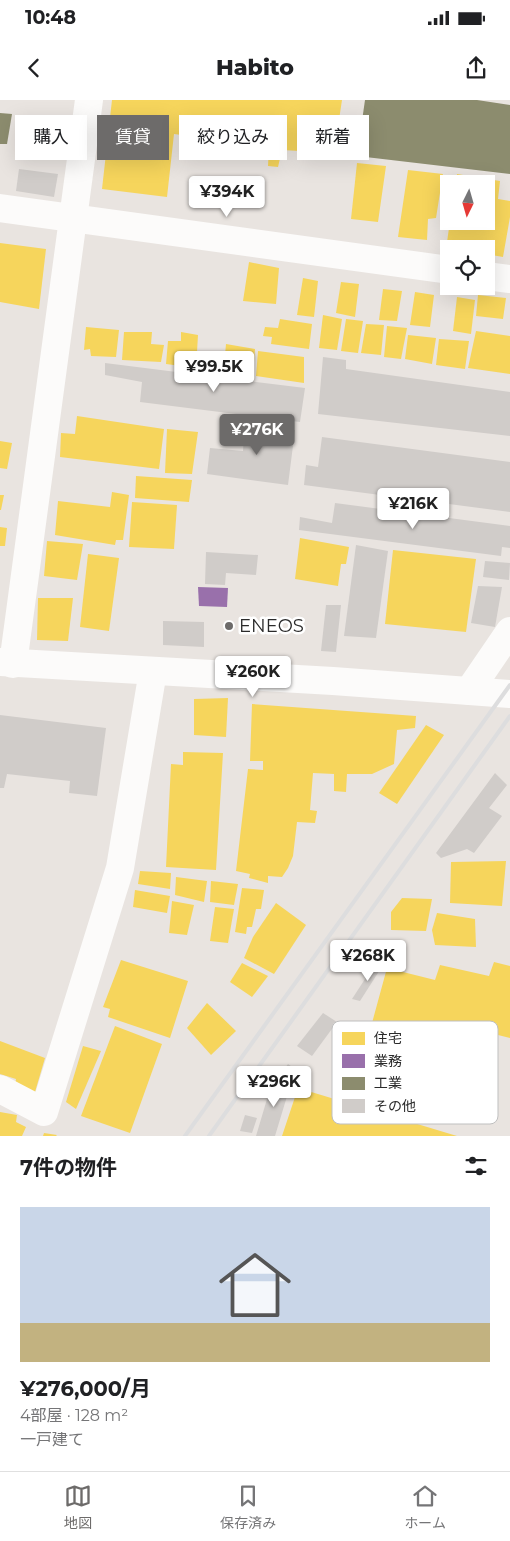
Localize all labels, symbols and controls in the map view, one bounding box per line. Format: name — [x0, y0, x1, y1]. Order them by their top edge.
text: 10:48 — [25, 6, 76, 29]
icon: back — [20, 54, 48, 82]
text: Habito — [216, 54, 294, 81]
icon: share — [462, 54, 490, 82]
chip: 購入 — [15, 115, 87, 160]
chip: 賃貸 — [97, 115, 169, 160]
chip: 絞り込み — [179, 115, 287, 160]
chip: 新着 — [297, 115, 369, 160]
north arrow — [440, 175, 495, 230]
map controls — [440, 175, 495, 295]
pin: ¥394K — [192, 176, 262, 218]
text: ¥394K — [200, 182, 254, 201]
button: locate — [440, 240, 495, 295]
pin: ¥99.5K — [173, 350, 255, 393]
text: ¥99.5K — [185, 357, 243, 376]
pin: ¥276K — [222, 414, 292, 456]
text: ¥276K — [231, 420, 283, 439]
pin: ¥216K — [378, 488, 448, 530]
text: ¥216K — [388, 494, 438, 513]
place label: ENEOS — [239, 615, 304, 637]
marker: ENEOS — [223, 620, 235, 632]
pin: ¥260K — [218, 656, 288, 698]
text: ¥260K — [226, 662, 280, 681]
pin: ¥268K — [333, 940, 403, 982]
text: ¥268K — [341, 946, 395, 965]
legend — [332, 1021, 498, 1124]
text: 住宅 — [374, 1029, 402, 1047]
text: 業務 — [374, 1052, 402, 1070]
pin: ¥296K — [239, 1066, 309, 1108]
text: ¥296K — [247, 1072, 301, 1091]
text: 工業 — [374, 1074, 402, 1092]
text: その他 — [374, 1097, 416, 1115]
icon: filters — [462, 1152, 490, 1180]
text: 7件の物件 — [20, 1155, 117, 1180]
icon: home — [210, 1240, 300, 1330]
text: ¥276,000/月 — [20, 1376, 151, 1401]
text: 4部屋 · 128 m² — [20, 1406, 128, 1425]
text: 一戸建て — [20, 1430, 84, 1449]
tab: 地図 — [64, 1482, 92, 1532]
tab: 保存済み — [220, 1482, 276, 1532]
tab: ホーム — [404, 1482, 446, 1532]

